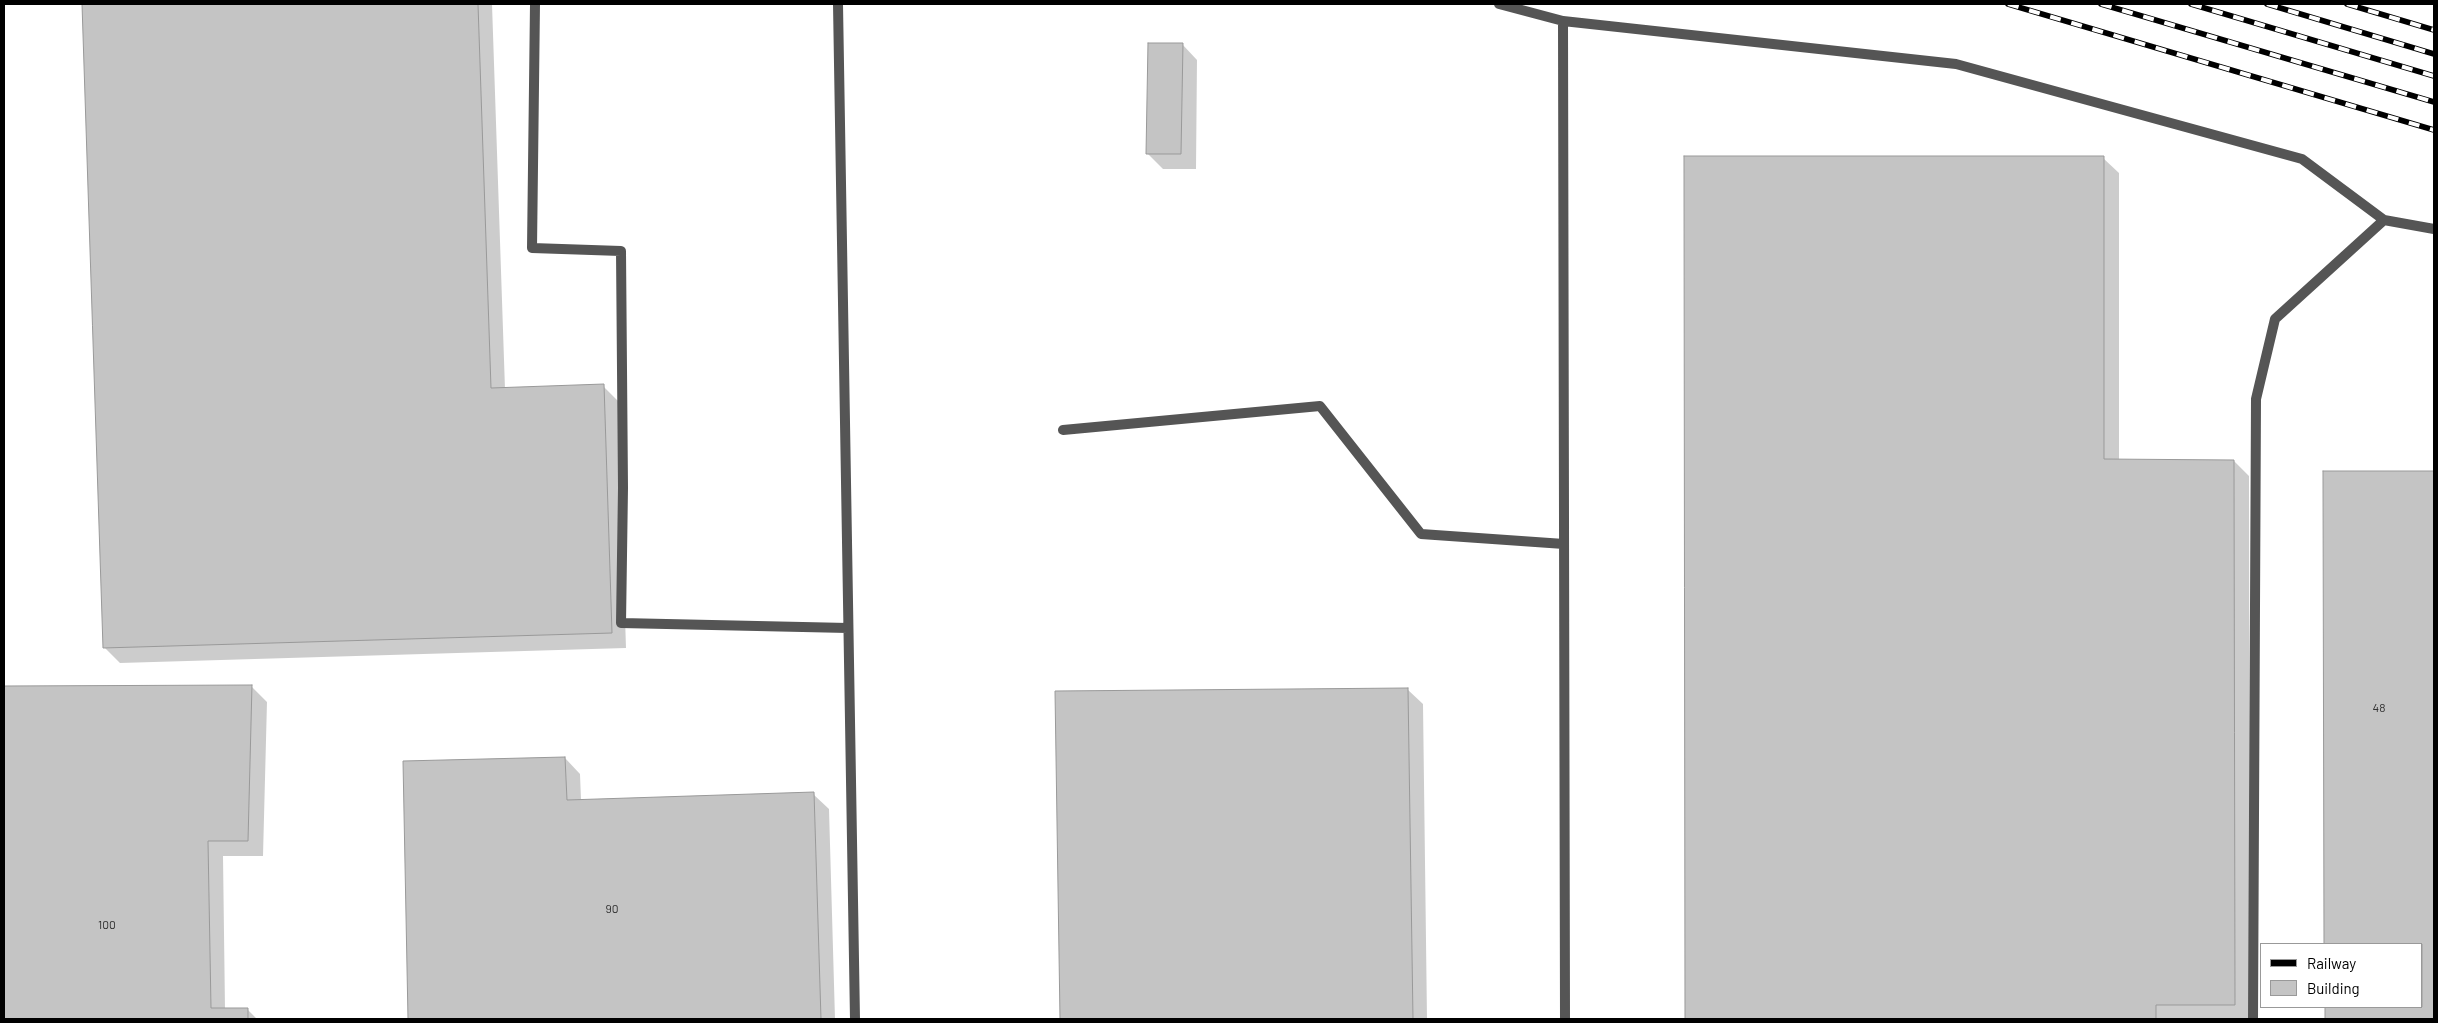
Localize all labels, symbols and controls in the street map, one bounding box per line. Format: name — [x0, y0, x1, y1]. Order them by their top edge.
house number: 48 — [2373, 701, 2385, 715]
house number: 90 — [605, 902, 619, 916]
house number: 100 — [98, 918, 116, 932]
legend — [2260, 943, 2423, 1008]
text: Railway — [2307, 954, 2356, 972]
text: Building — [2307, 979, 2360, 997]

